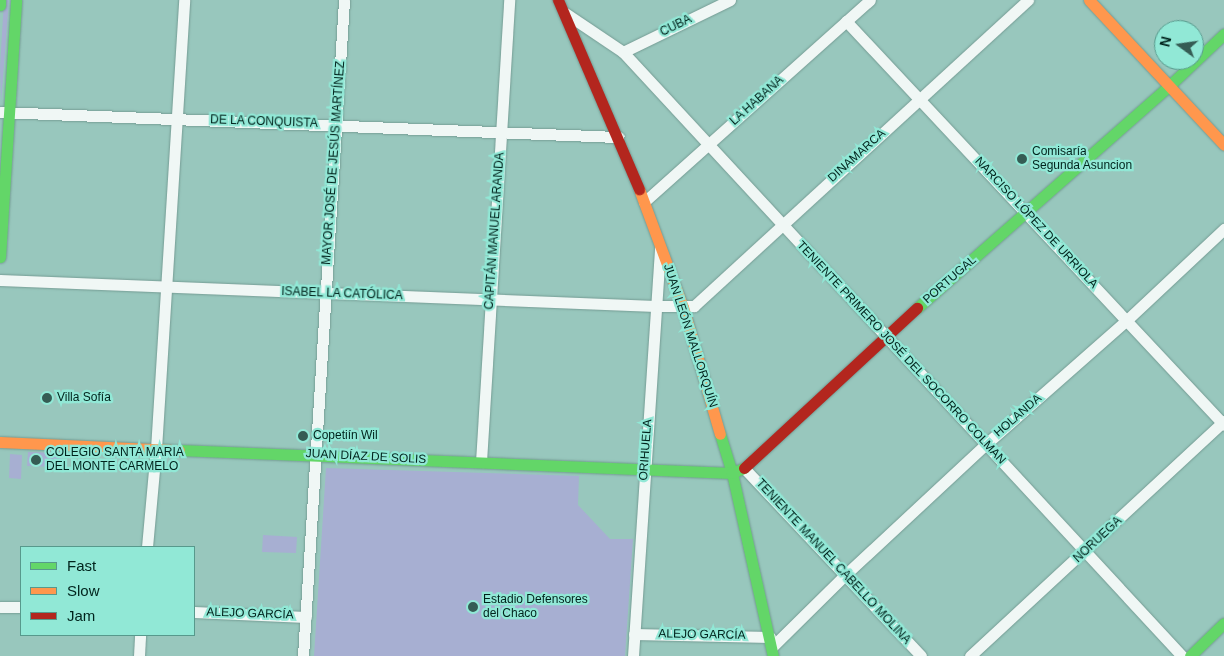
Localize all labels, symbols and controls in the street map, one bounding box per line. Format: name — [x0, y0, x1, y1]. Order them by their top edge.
street label: CUBA — [658, 12, 694, 40]
north arrow — [1154, 20, 1204, 70]
text: N — [1156, 35, 1174, 48]
street label: MAYOR JOSÉ DE JESÚS MARTÍNEZ — [320, 61, 348, 265]
street label: LA HABANA — [727, 73, 787, 129]
street label: DE LA CONQUISTA — [210, 113, 318, 131]
street label: DINAMARCA — [825, 127, 889, 185]
place label: Comisaría Segunda Asuncion — [1032, 145, 1133, 173]
street label: CAPITÁN MANUEL ARANDA — [482, 151, 508, 311]
marker: Comisaría Segunda Asuncion — [1016, 153, 1028, 165]
street label: NARCISO LÓPEZ DE URRIOLA — [971, 154, 1101, 292]
street label: TENIENTE PRIMERO JOSÉ DEL SOCORRO COLMAN — [793, 238, 1009, 468]
street label: PORTUGAL — [920, 253, 980, 307]
street label: JUAN LEÓN MALLORQUÍN — [660, 262, 720, 410]
street label: ISABEL LA CATÓLICA — [281, 285, 403, 303]
place label: Villa Sofía — [57, 391, 111, 405]
marker: Villa Sofía — [41, 392, 53, 404]
street label: HOLANDA — [991, 392, 1045, 440]
street label: ORIHUELA — [637, 419, 655, 481]
place label: Copetiín Wil — [313, 429, 378, 443]
marker: Copetiín Wil — [297, 430, 309, 442]
place label: COLEGIO SANTA MARIA DEL MONTE CARMELO — [46, 446, 184, 474]
street label: JUAN DÍAZ DE SOLIS — [305, 447, 427, 467]
marker: COLEGIO SANTA MARIA DEL MONTE CARMELO — [30, 454, 42, 466]
street label: TENIENTE MANUEL CABELLO MOLINA — [752, 476, 914, 648]
street label: NORUEGA — [1071, 514, 1125, 566]
legend — [20, 546, 195, 636]
text: Fast — [67, 557, 96, 574]
text: Slow — [67, 582, 100, 599]
place label: Estadio Defensores del Chaco — [483, 593, 588, 621]
marker: Estadio Defensores del Chaco — [467, 601, 479, 613]
street label: ALEJO GARCÍA — [206, 605, 294, 623]
text: Jam — [67, 607, 95, 624]
street label: ALEJO GARCÍA — [658, 627, 746, 643]

